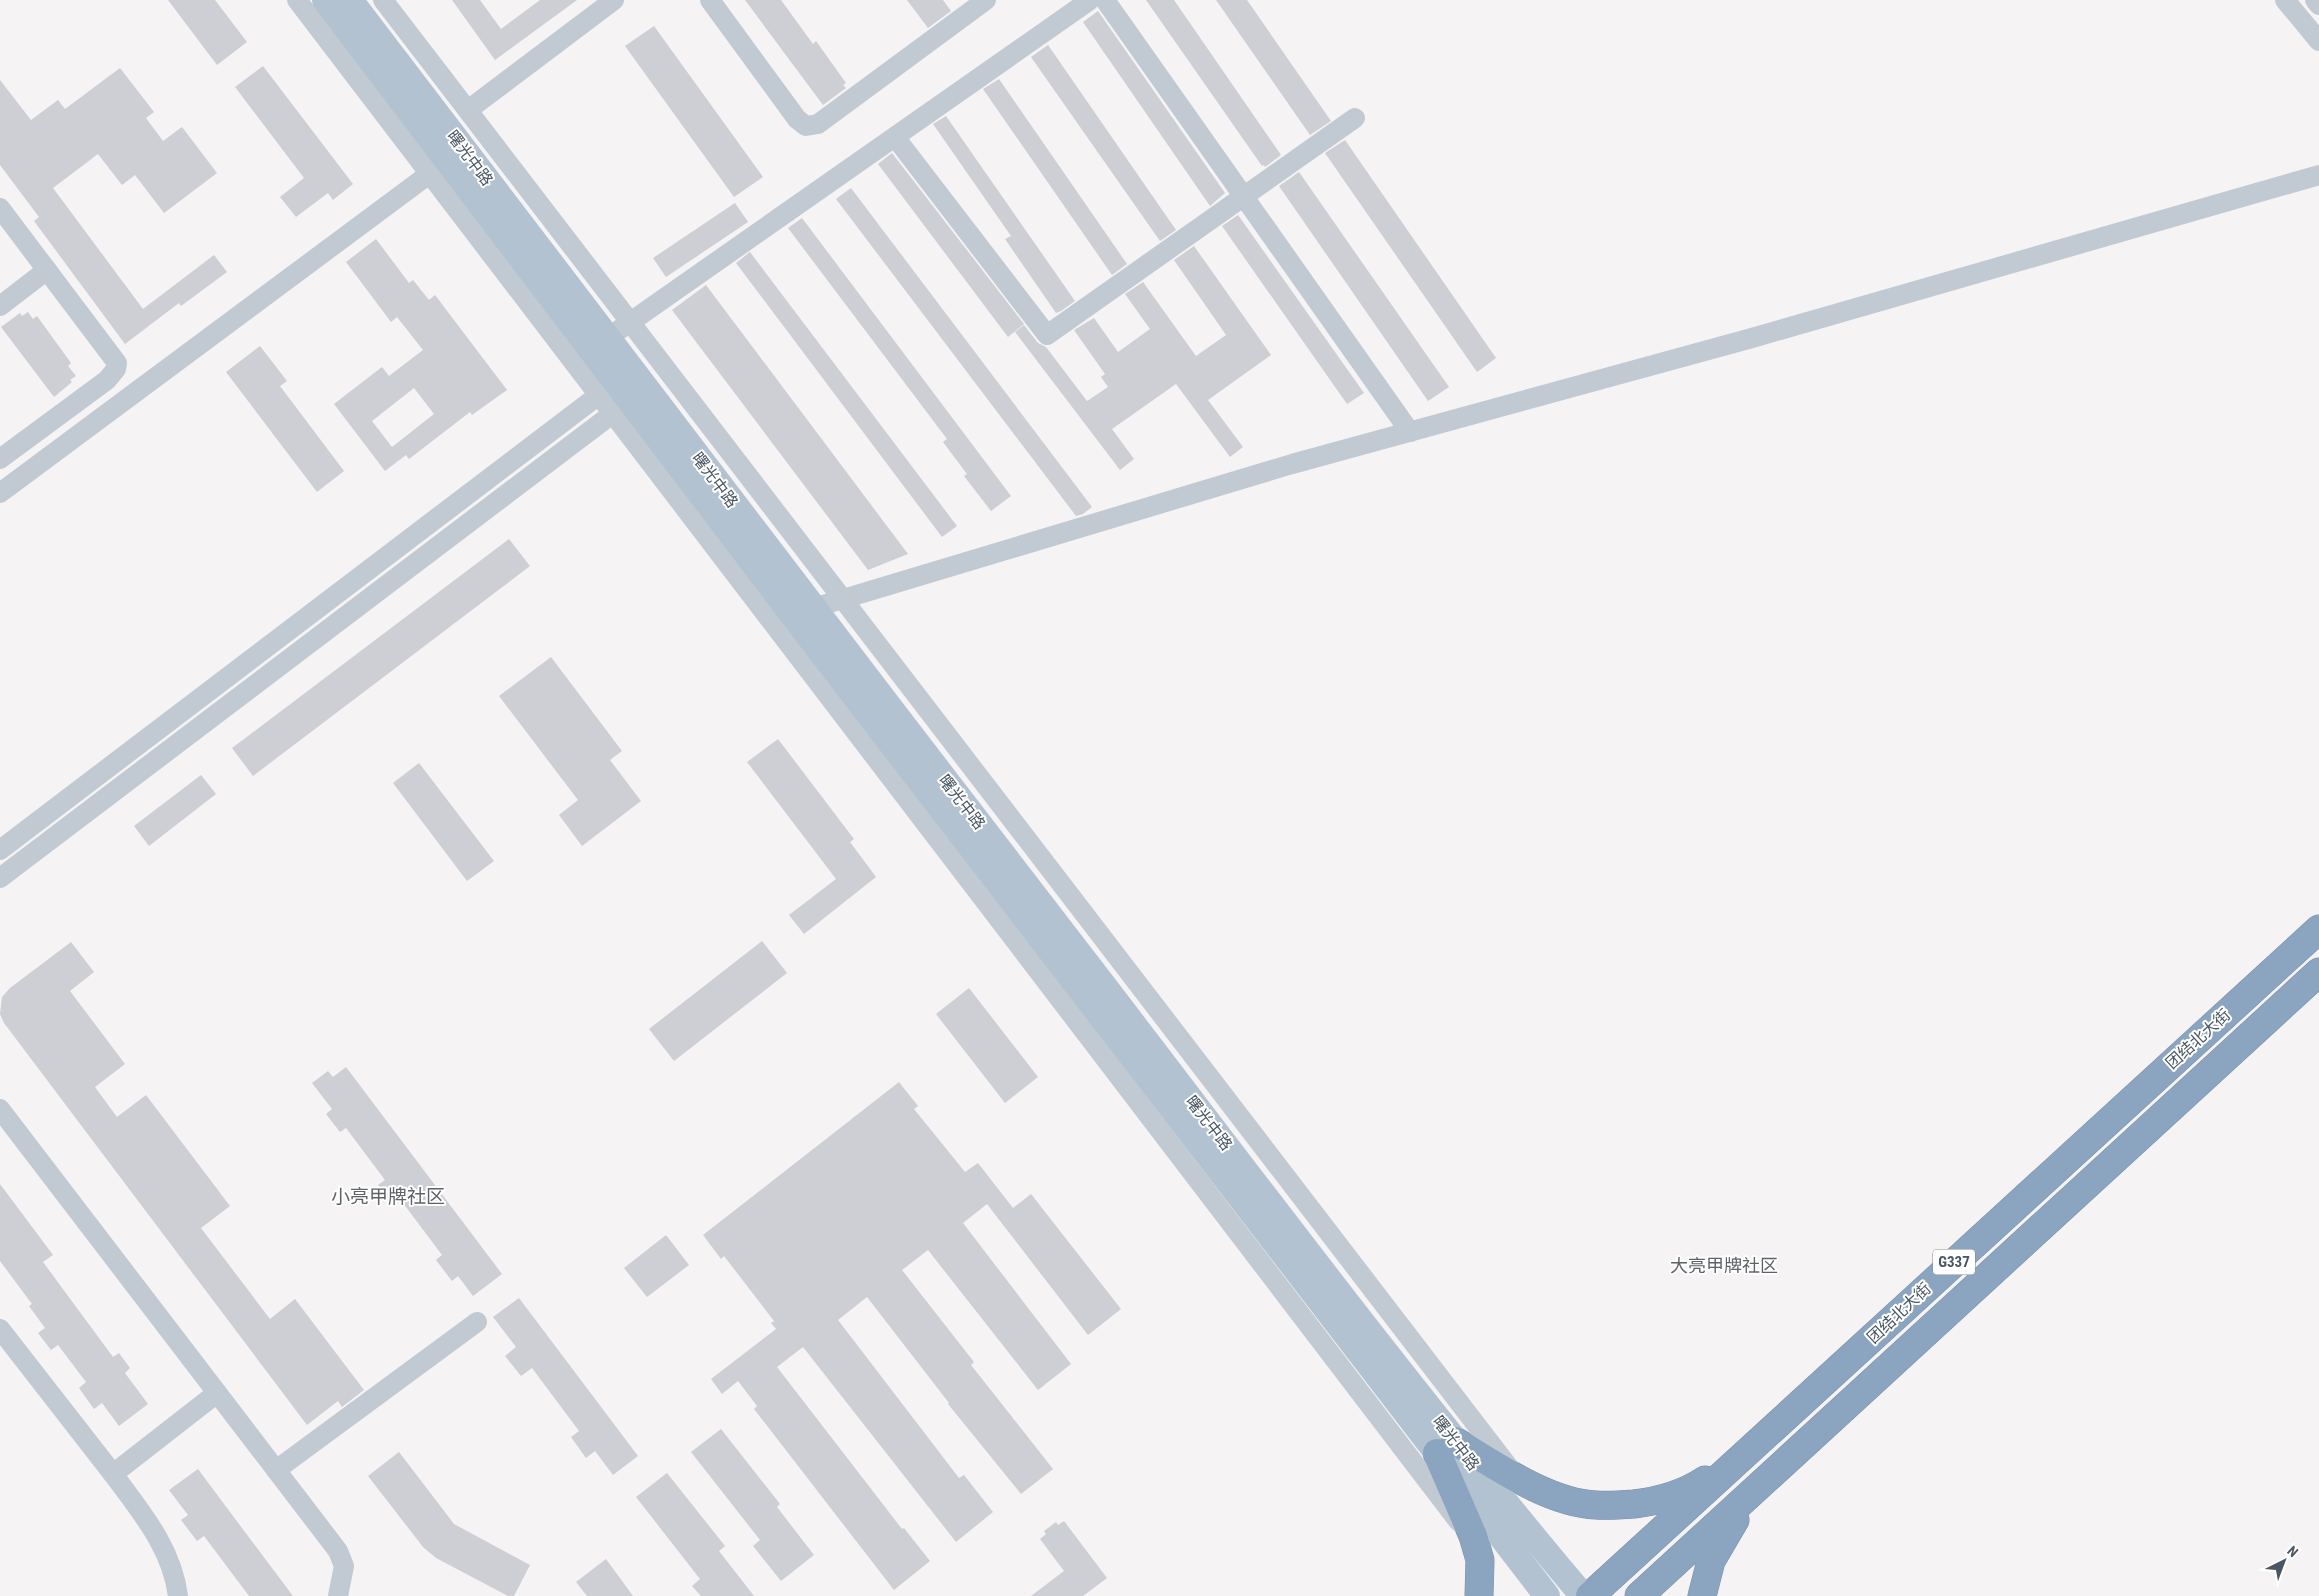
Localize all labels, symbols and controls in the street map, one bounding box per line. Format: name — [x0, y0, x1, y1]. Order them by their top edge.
street label: 曙光中路 — [443, 127, 497, 189]
street label: 曙光中路 — [688, 449, 742, 511]
street label: 曙光中路 — [935, 771, 989, 833]
street label: 团结北大街 — [2162, 1005, 2234, 1073]
street label: 曙光中路 — [1182, 1092, 1236, 1154]
district label: 小亮甲牌社区 — [331, 1185, 445, 1208]
road number: G337 — [1933, 1250, 1975, 1274]
district label: 大亮甲牌社区 — [1670, 1255, 1778, 1276]
street label: 团结北大街 — [1863, 1279, 1935, 1347]
street label: 曙光中路 — [1429, 1412, 1483, 1474]
north arrow — [2259, 1536, 2309, 1586]
text: N — [2284, 1543, 2301, 1560]

